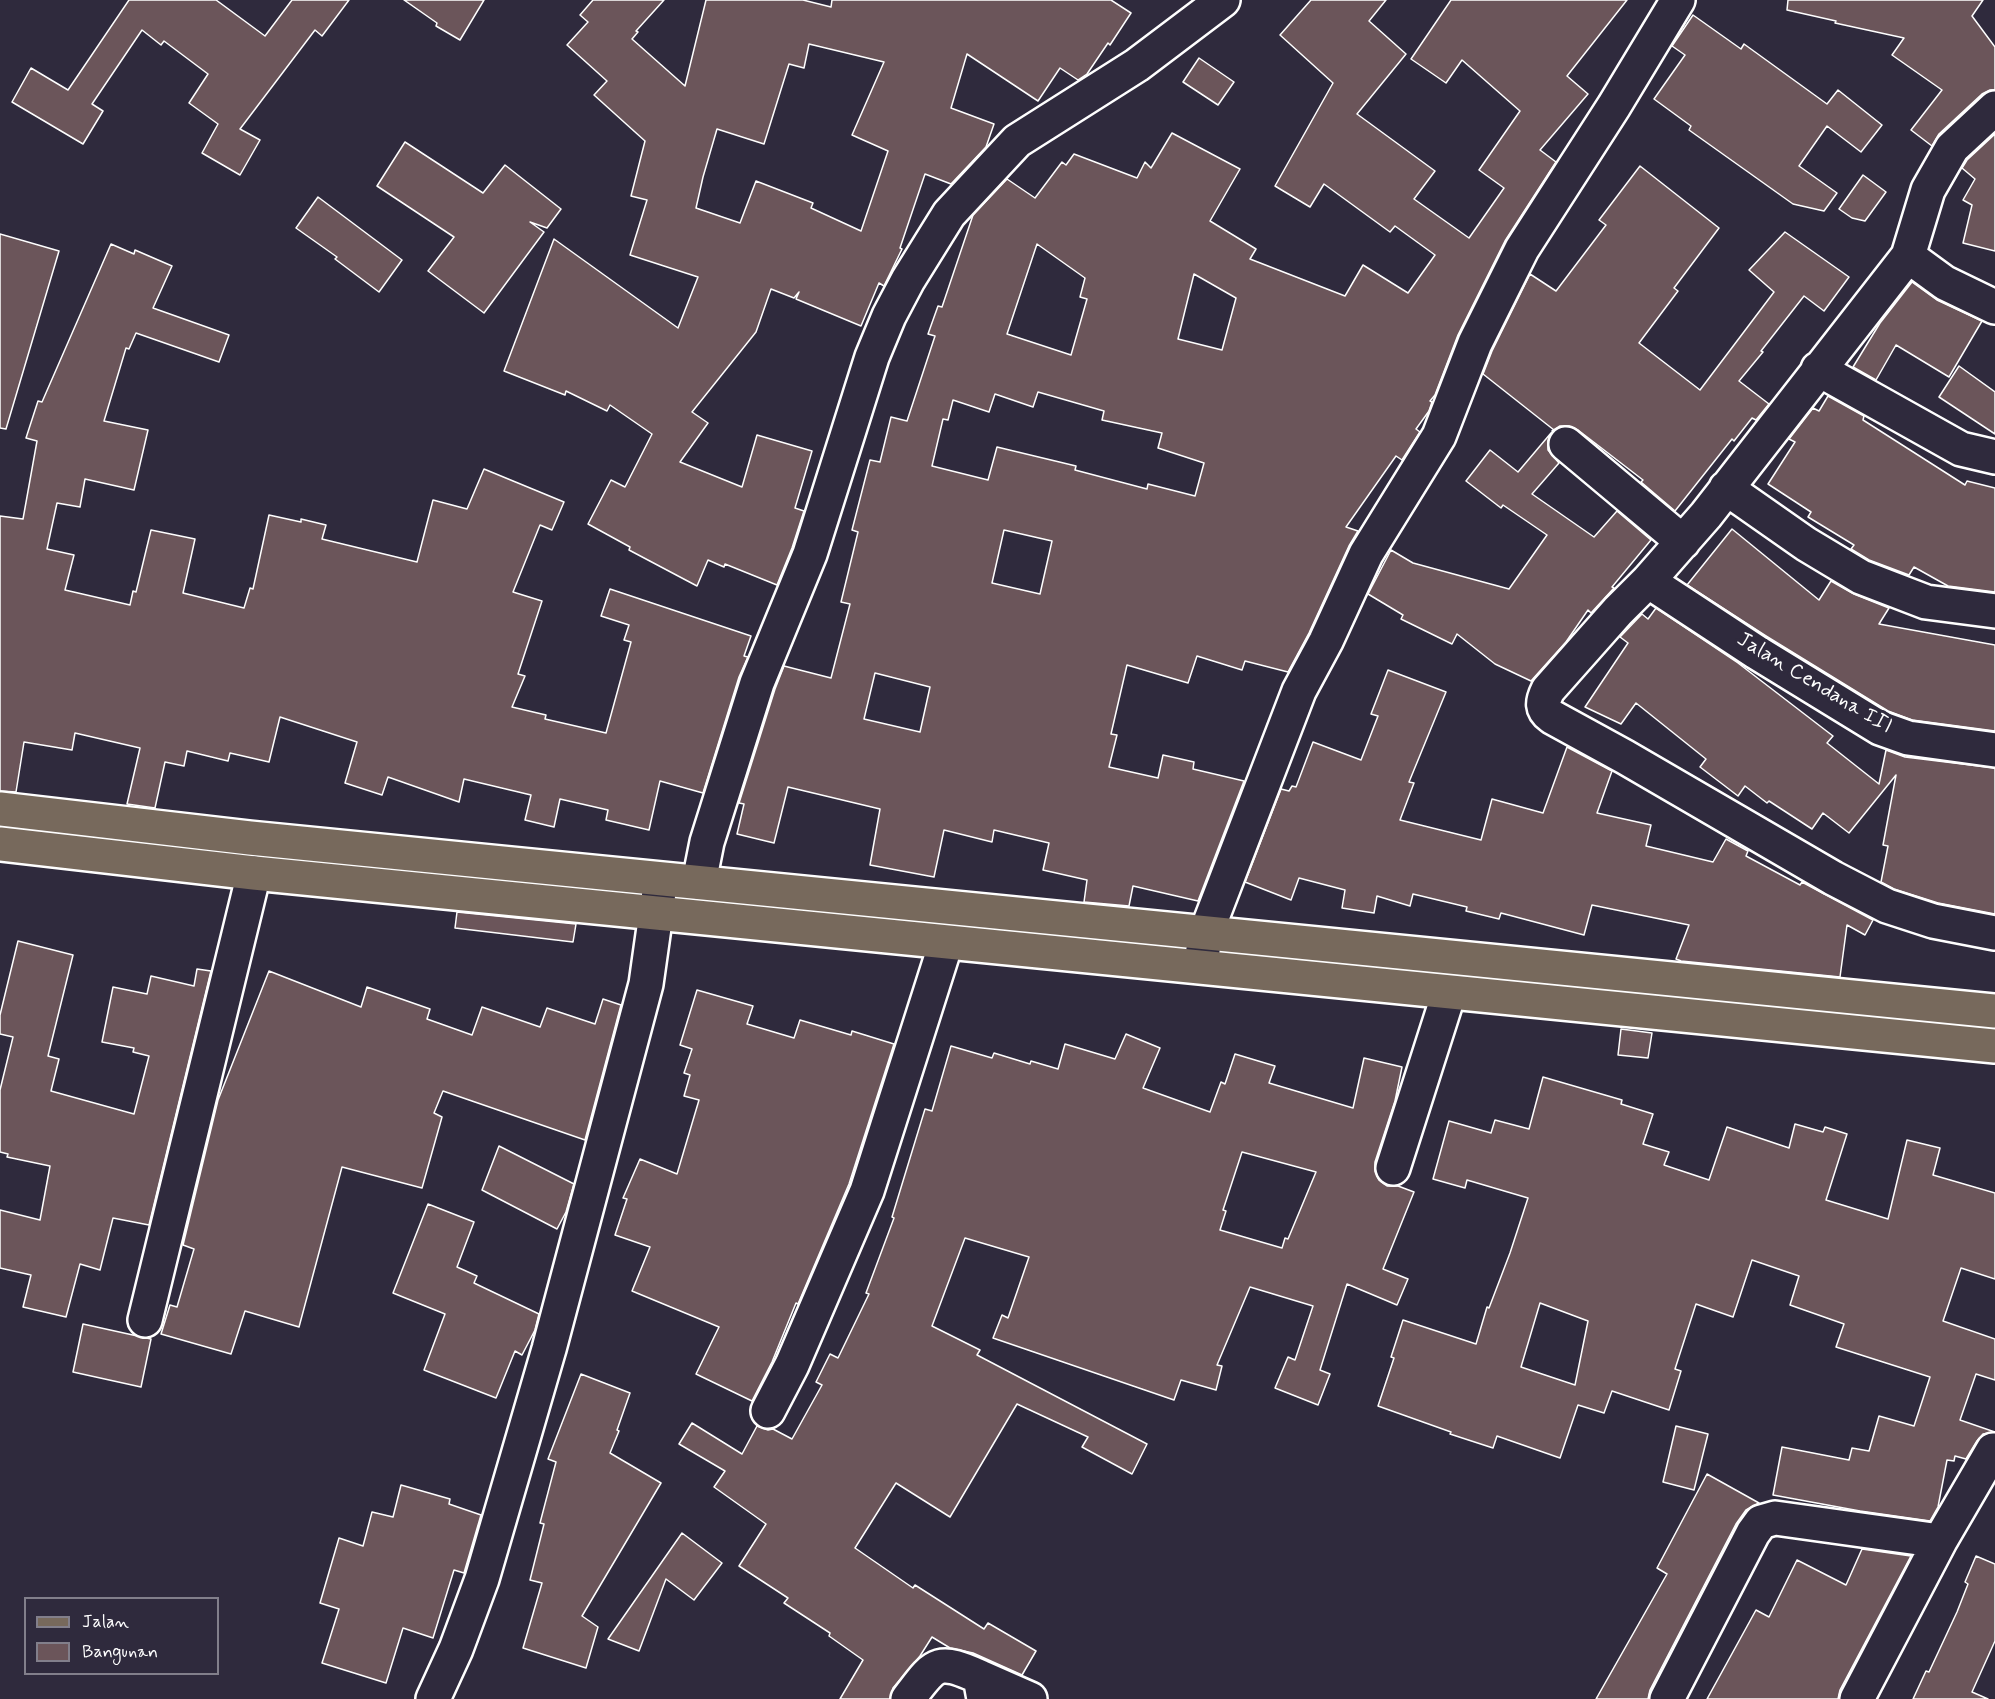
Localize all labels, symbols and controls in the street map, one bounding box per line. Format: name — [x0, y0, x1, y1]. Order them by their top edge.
street label: Jalan Cendana III — [1732, 628, 1896, 740]
legend — [24, 1597, 219, 1675]
text: Jalan — [82, 1610, 129, 1634]
text: Bangunan — [82, 1640, 158, 1664]

